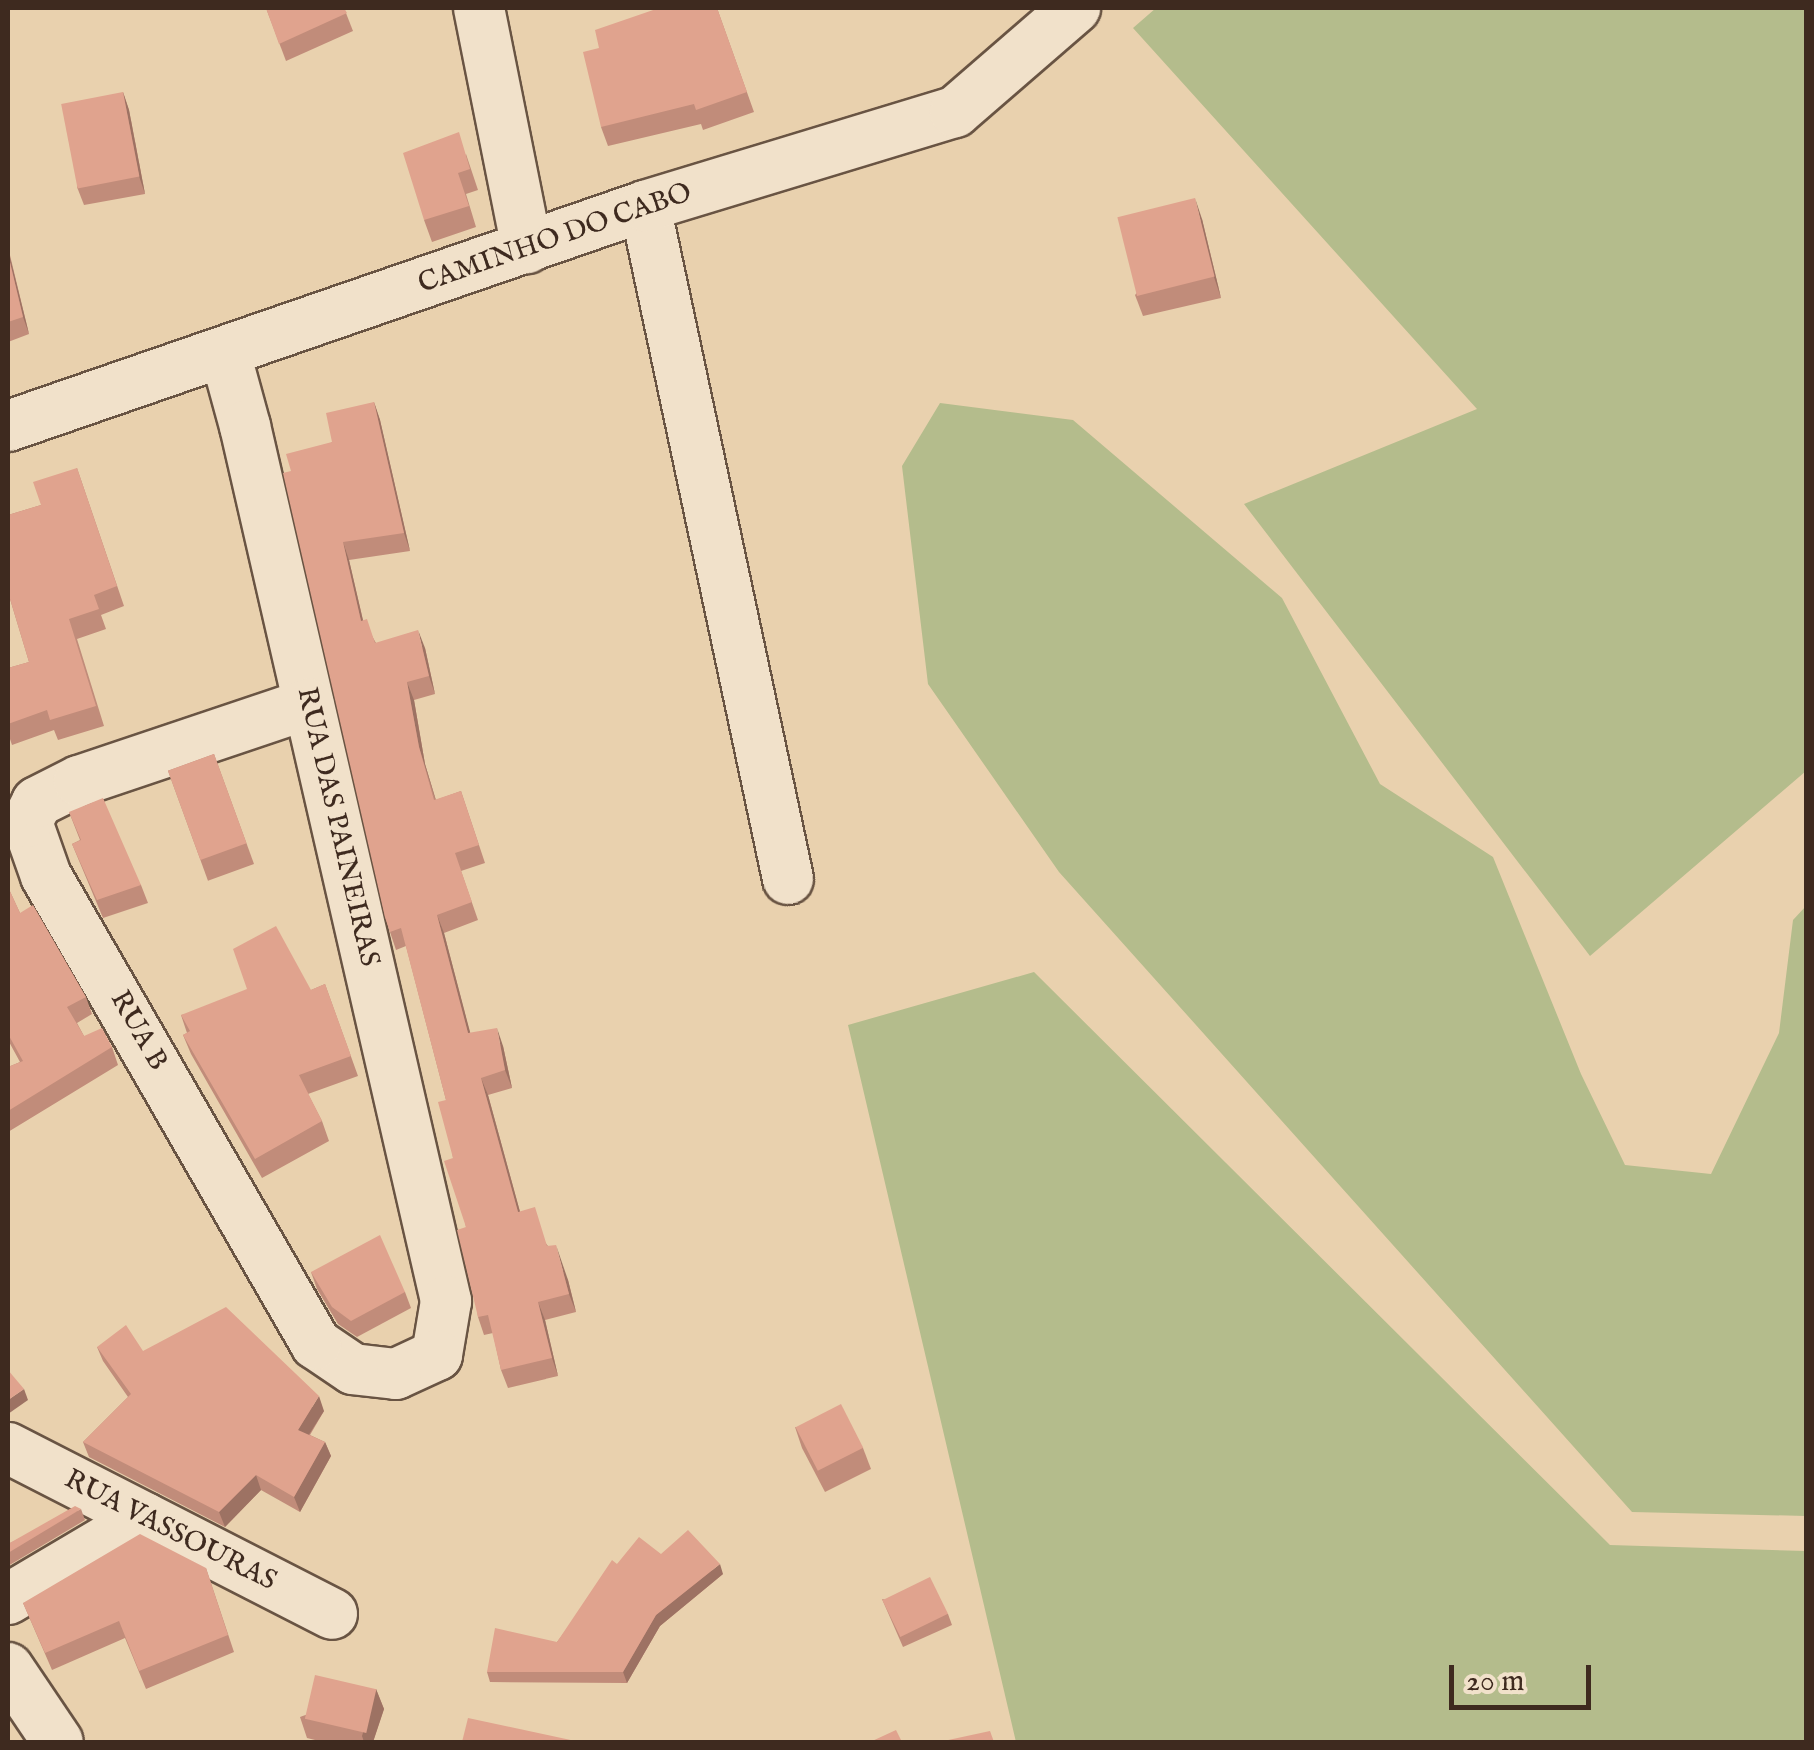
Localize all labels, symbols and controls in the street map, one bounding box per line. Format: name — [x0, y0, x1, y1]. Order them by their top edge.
street label: CAMINHO DO CABO — [414, 176, 696, 302]
street label: RUA DAS PAINEIRAS — [289, 684, 385, 970]
street label: RUA B — [102, 985, 174, 1077]
street label: RUA VASSOURAS — [58, 1463, 282, 1599]
scale bar — [1454, 1645, 1596, 1707]
text: 20 m — [1466, 1663, 1525, 1701]

